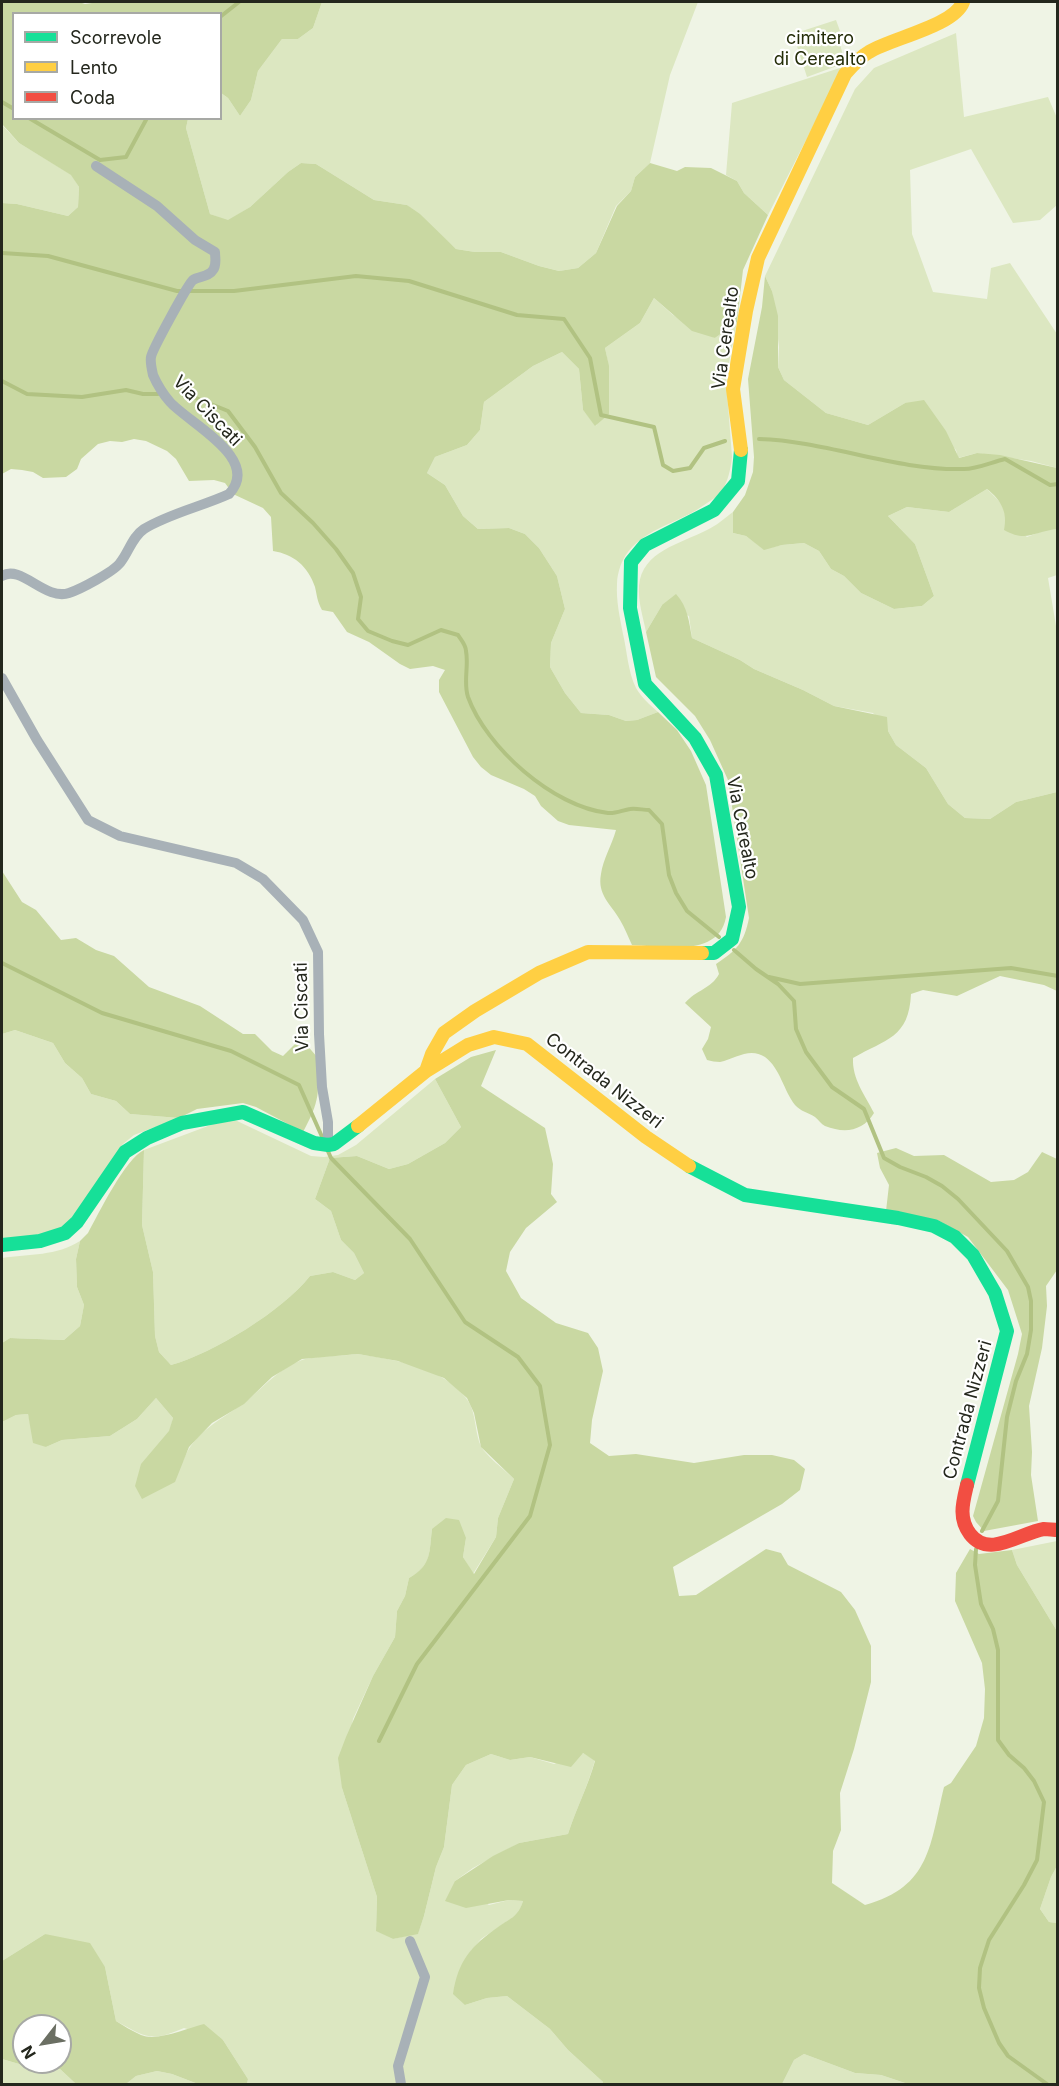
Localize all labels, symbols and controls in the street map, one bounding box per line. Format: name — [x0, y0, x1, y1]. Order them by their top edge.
legend — [12, 12, 222, 120]
text: Scorrevole — [70, 27, 162, 48]
park label: cimitero di Cerealto — [774, 28, 866, 70]
text: Lento — [70, 57, 118, 78]
text: Coda — [70, 87, 115, 108]
street label: Via Cerealto — [708, 285, 744, 391]
street label: Via Ciscati — [168, 371, 246, 451]
street label: Via Cerealto — [721, 775, 763, 881]
street label: Via Ciscati — [290, 962, 314, 1052]
street label: Contrada Nizzeri — [541, 1028, 667, 1134]
street label: Contrada Nizzeri — [939, 1338, 997, 1482]
north arrow — [12, 2014, 72, 2074]
text: N — [17, 2042, 40, 2063]

